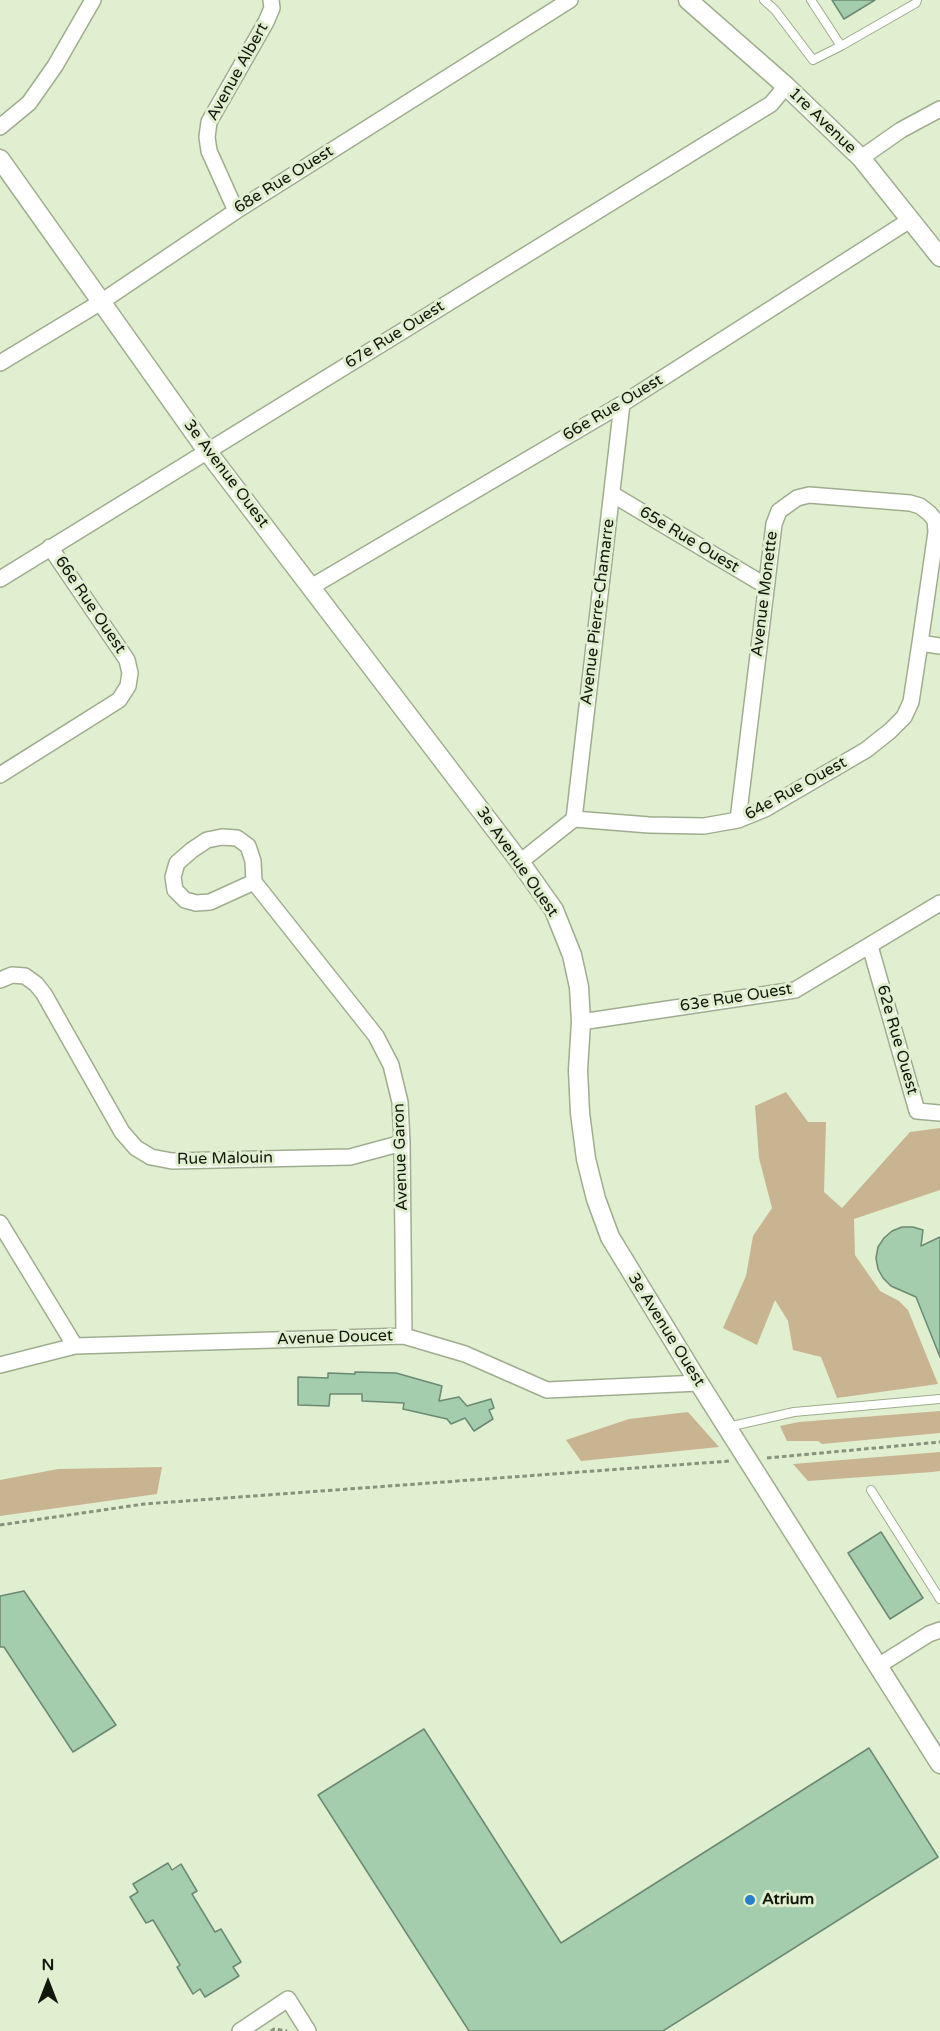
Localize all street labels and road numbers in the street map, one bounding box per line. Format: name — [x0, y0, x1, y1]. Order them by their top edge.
street label: Avenue Albert — [203, 20, 273, 124]
street label: 1re Avenue — [784, 84, 860, 158]
street label: 68e Rue Ouest — [231, 142, 337, 218]
street label: 67e Rue Ouest — [342, 297, 448, 373]
street label: 66e Rue Ouest — [560, 371, 666, 445]
street label: 3e Avenue Ouest — [179, 416, 273, 532]
street label: 65e Rue Ouest — [636, 503, 742, 577]
street label: Avenue Pierre-Chamarre — [577, 518, 619, 706]
street label: Avenue Monette — [748, 530, 782, 658]
street label: 66e Rue Ouest — [50, 553, 130, 657]
street label: 64e Rue Ouest — [742, 753, 850, 825]
street label: 3e Avenue Ouest — [472, 803, 562, 921]
street label: 63e Rue Ouest — [679, 980, 793, 1016]
street label: 62e Rue Ouest — [872, 983, 922, 1097]
street label: Avenue Garon — [390, 1103, 412, 1211]
street label: Rue Malouin — [177, 1149, 273, 1169]
street label: 3e Avenue Ouest — [623, 1270, 709, 1390]
street label: Avenue Doucet — [277, 1326, 393, 1350]

